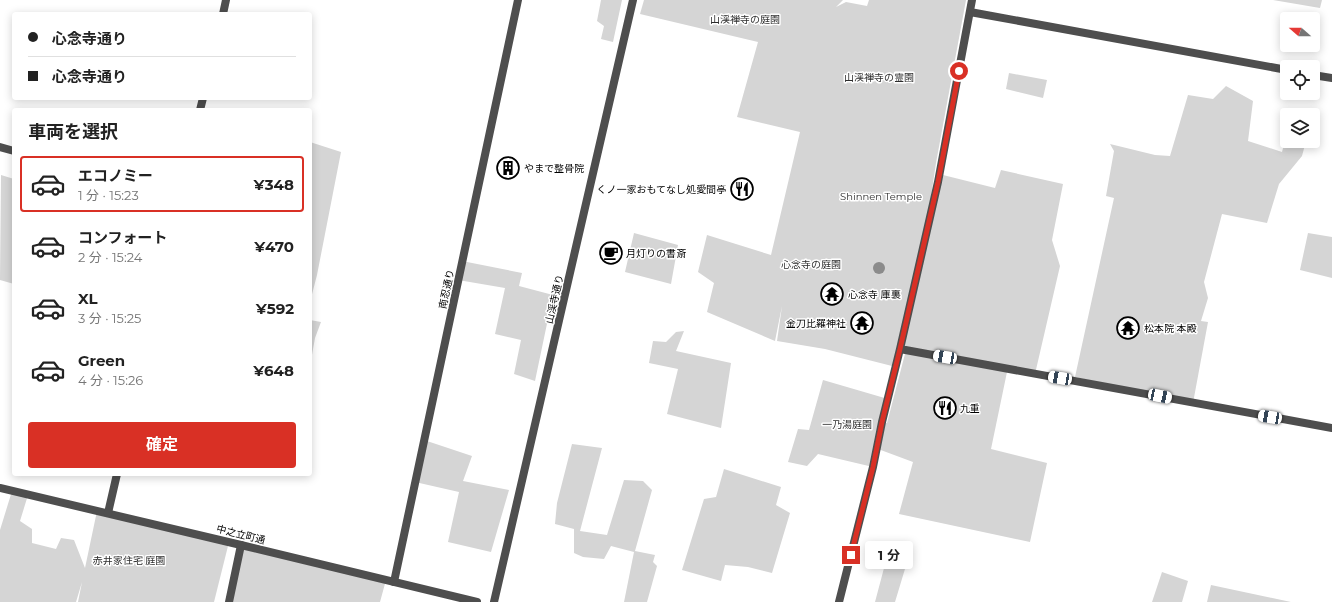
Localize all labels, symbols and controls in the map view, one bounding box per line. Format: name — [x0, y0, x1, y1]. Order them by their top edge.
north arrow — [1280, 12, 1320, 52]
map controls — [1280, 12, 1320, 148]
park label: 山渓禅寺の庭園 — [710, 13, 780, 26]
text: 心念寺通り — [52, 29, 127, 48]
button: locate — [1280, 60, 1320, 100]
route start — [950, 62, 968, 80]
text: 心念寺通り — [52, 67, 127, 86]
park label: 山渓禅寺の霊園 — [844, 71, 914, 84]
button: layers — [1280, 108, 1320, 148]
text: 車両を選択 — [28, 121, 118, 143]
building icon: やまで整骨院 — [495, 155, 521, 181]
place label: やまで整骨院 — [524, 162, 584, 175]
icon: car — [30, 166, 66, 202]
text: エコノミー — [78, 166, 153, 185]
text: ¥348 — [254, 175, 294, 194]
restaurant icon: くノ一家おもてなし処愛間亭 — [729, 176, 755, 202]
place label: くノ一家おもてなし処愛間亭 — [596, 183, 726, 196]
text: 1 分 · 15:23 — [78, 187, 139, 203]
park label: Shinnen Temple — [840, 190, 922, 203]
icon: car — [30, 228, 66, 264]
text: コンフォート — [78, 228, 168, 247]
text: ¥470 — [254, 237, 294, 256]
cafe icon: 月灯りの書斎 — [598, 240, 624, 266]
place label: 月灯りの書斎 — [626, 247, 686, 260]
text: 2 分 · 15:24 — [78, 249, 142, 265]
park label: 心念寺の庭園 — [781, 258, 841, 271]
street label: 南忍通り — [436, 268, 457, 310]
street label: 山渓寺通り — [543, 273, 566, 325]
temple icon: 心念寺 庫裏 — [819, 281, 845, 307]
place label: 心念寺 庫裏 — [848, 288, 902, 301]
text: XL — [78, 289, 97, 308]
icon: car — [30, 290, 66, 326]
text: ¥592 — [256, 299, 294, 318]
text: 3 分 · 15:25 — [78, 310, 141, 326]
temple icon: 金刀比羅神社 — [849, 310, 875, 336]
temple icon: 松本院 本殿 — [1115, 315, 1141, 341]
place label: 金刀比羅神社 — [786, 317, 846, 330]
place label: 松本院 本殿 — [1144, 322, 1197, 335]
car — [932, 349, 958, 365]
text: Green — [78, 351, 125, 370]
icon: car — [30, 352, 66, 388]
text: ¥648 — [253, 361, 294, 380]
car — [1047, 370, 1073, 386]
text: 4 分 · 15:26 — [78, 372, 143, 388]
car — [1147, 388, 1173, 404]
restaurant icon: 九重 — [932, 395, 958, 421]
place label: 九重 — [960, 402, 980, 415]
car — [1257, 409, 1283, 425]
park label: 一乃湯庭園 — [822, 418, 872, 431]
button: 確定 — [28, 422, 296, 468]
street label: 中之立町通 — [215, 522, 267, 547]
callout: 1 分 — [865, 541, 913, 569]
route end — [842, 546, 860, 564]
text: 1 分 — [878, 547, 900, 563]
park label: 赤井家住宅 庭園 — [93, 554, 165, 567]

